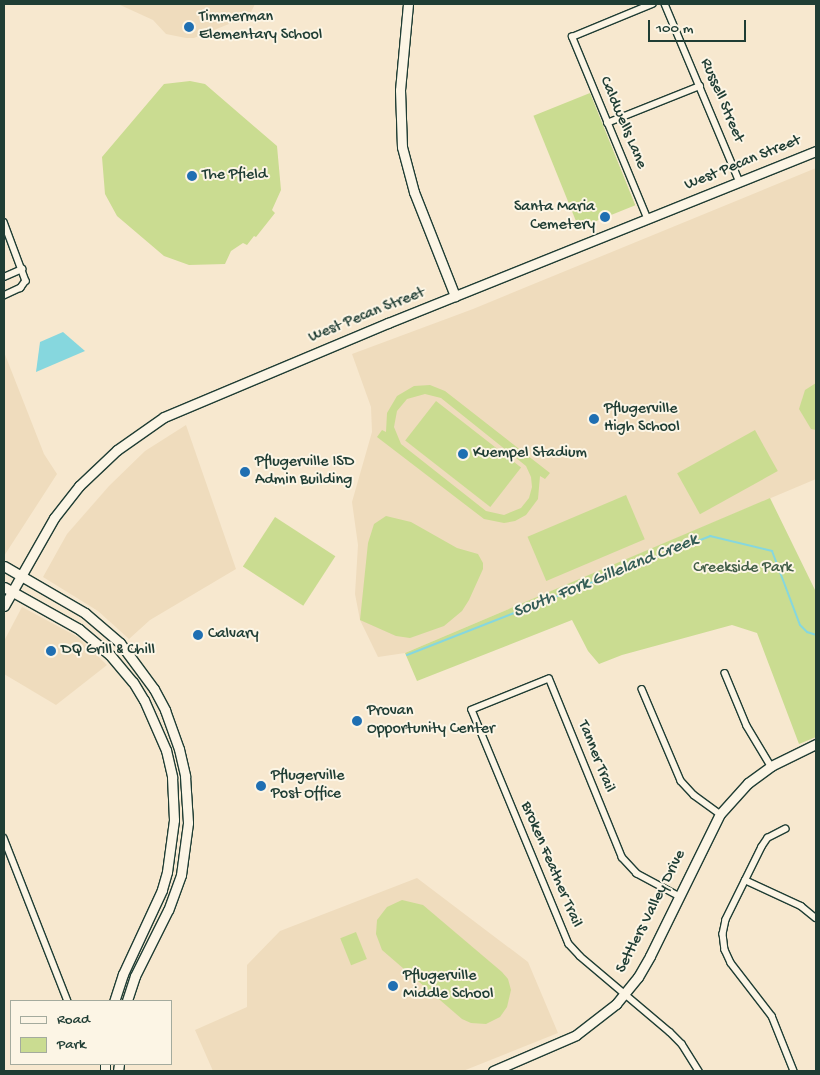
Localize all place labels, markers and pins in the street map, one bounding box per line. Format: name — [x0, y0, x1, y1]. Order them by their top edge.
place label: Timmerman Elementary School — [199, 8, 322, 46]
marker: Timmerman Elementary School — [183, 21, 195, 33]
place label: The Pfield — [202, 166, 267, 186]
marker: The Pfield — [186, 170, 198, 182]
place label: Santa Maria Cemetery — [514, 198, 595, 236]
marker: Santa Maria Cemetery — [599, 211, 611, 223]
place label: Pflugerville High School — [604, 400, 680, 438]
marker: Pflugerville High School — [588, 413, 600, 425]
place label: Kuempel Stadium — [473, 444, 587, 464]
marker: Kuempel Stadium — [457, 448, 469, 460]
place label: Pflugerville ISD Admin Building — [255, 453, 354, 491]
marker: Pflugerville ISD Admin Building — [239, 466, 251, 478]
place label: Calvary — [208, 625, 259, 645]
marker: Calvary — [192, 629, 204, 641]
place label: DQ Grill & Chill — [61, 641, 155, 661]
marker: DQ Grill & Chill — [45, 645, 57, 657]
place label: Provan Opportunity Center — [367, 702, 495, 740]
marker: Provan Opportunity Center — [351, 715, 363, 727]
place label: Pflugerville Post Office — [271, 767, 345, 805]
marker: Pflugerville Post Office — [255, 780, 267, 792]
place label: Pflugerville Middle School — [403, 967, 493, 1005]
marker: Pflugerville Middle School — [387, 980, 399, 992]

